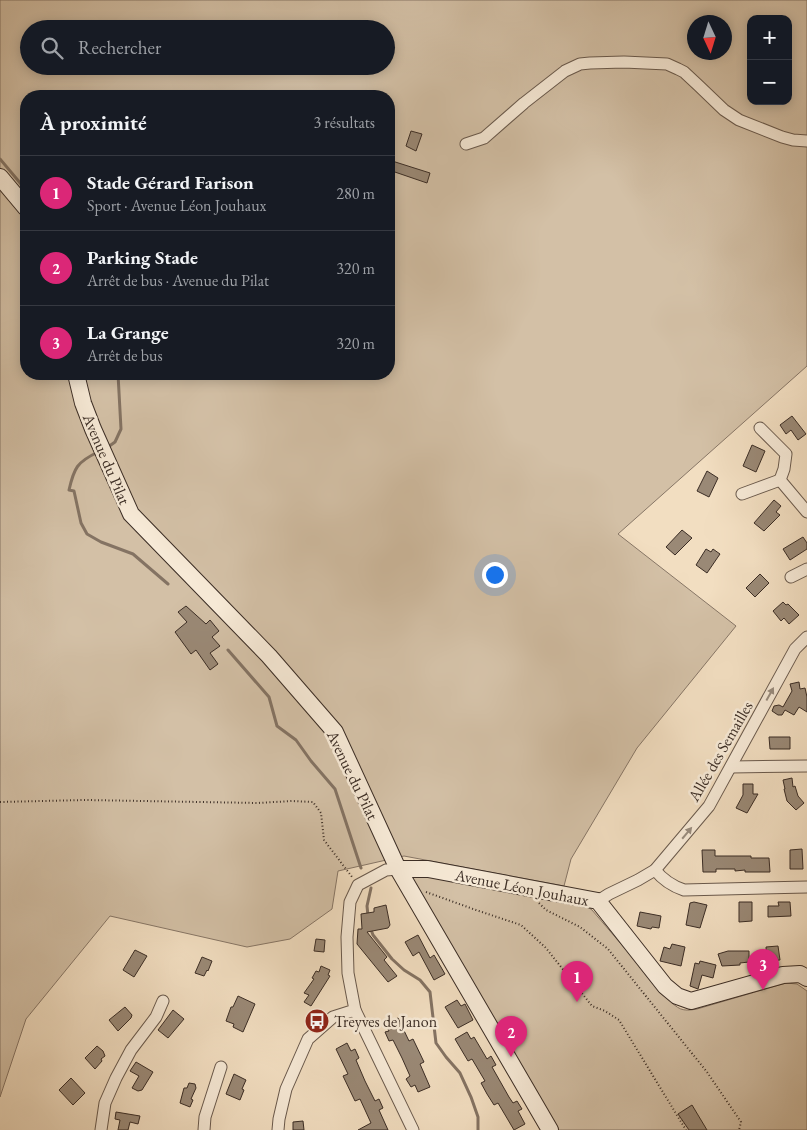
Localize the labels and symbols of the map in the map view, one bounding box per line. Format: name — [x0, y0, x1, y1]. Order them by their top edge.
north arrow — [687, 15, 732, 60]
street label: Avenue du Pilat — [78, 410, 135, 508]
your location — [482, 562, 508, 588]
one-way arrow — [766, 688, 775, 701]
street label: Allée des Semailles — [683, 697, 758, 806]
street label: Avenue du Pilat — [321, 726, 383, 823]
one-way arrow — [681, 827, 692, 840]
street label: Avenue Léon Jouhaux — [452, 864, 591, 911]
pin: 3 — [747, 949, 779, 990]
pin: 1 — [561, 961, 593, 1002]
bus stop icon: Treyves de Janon — [304, 1008, 330, 1034]
place label: Treyves de Janon — [334, 1011, 438, 1032]
pin: 2 — [495, 1016, 527, 1057]

